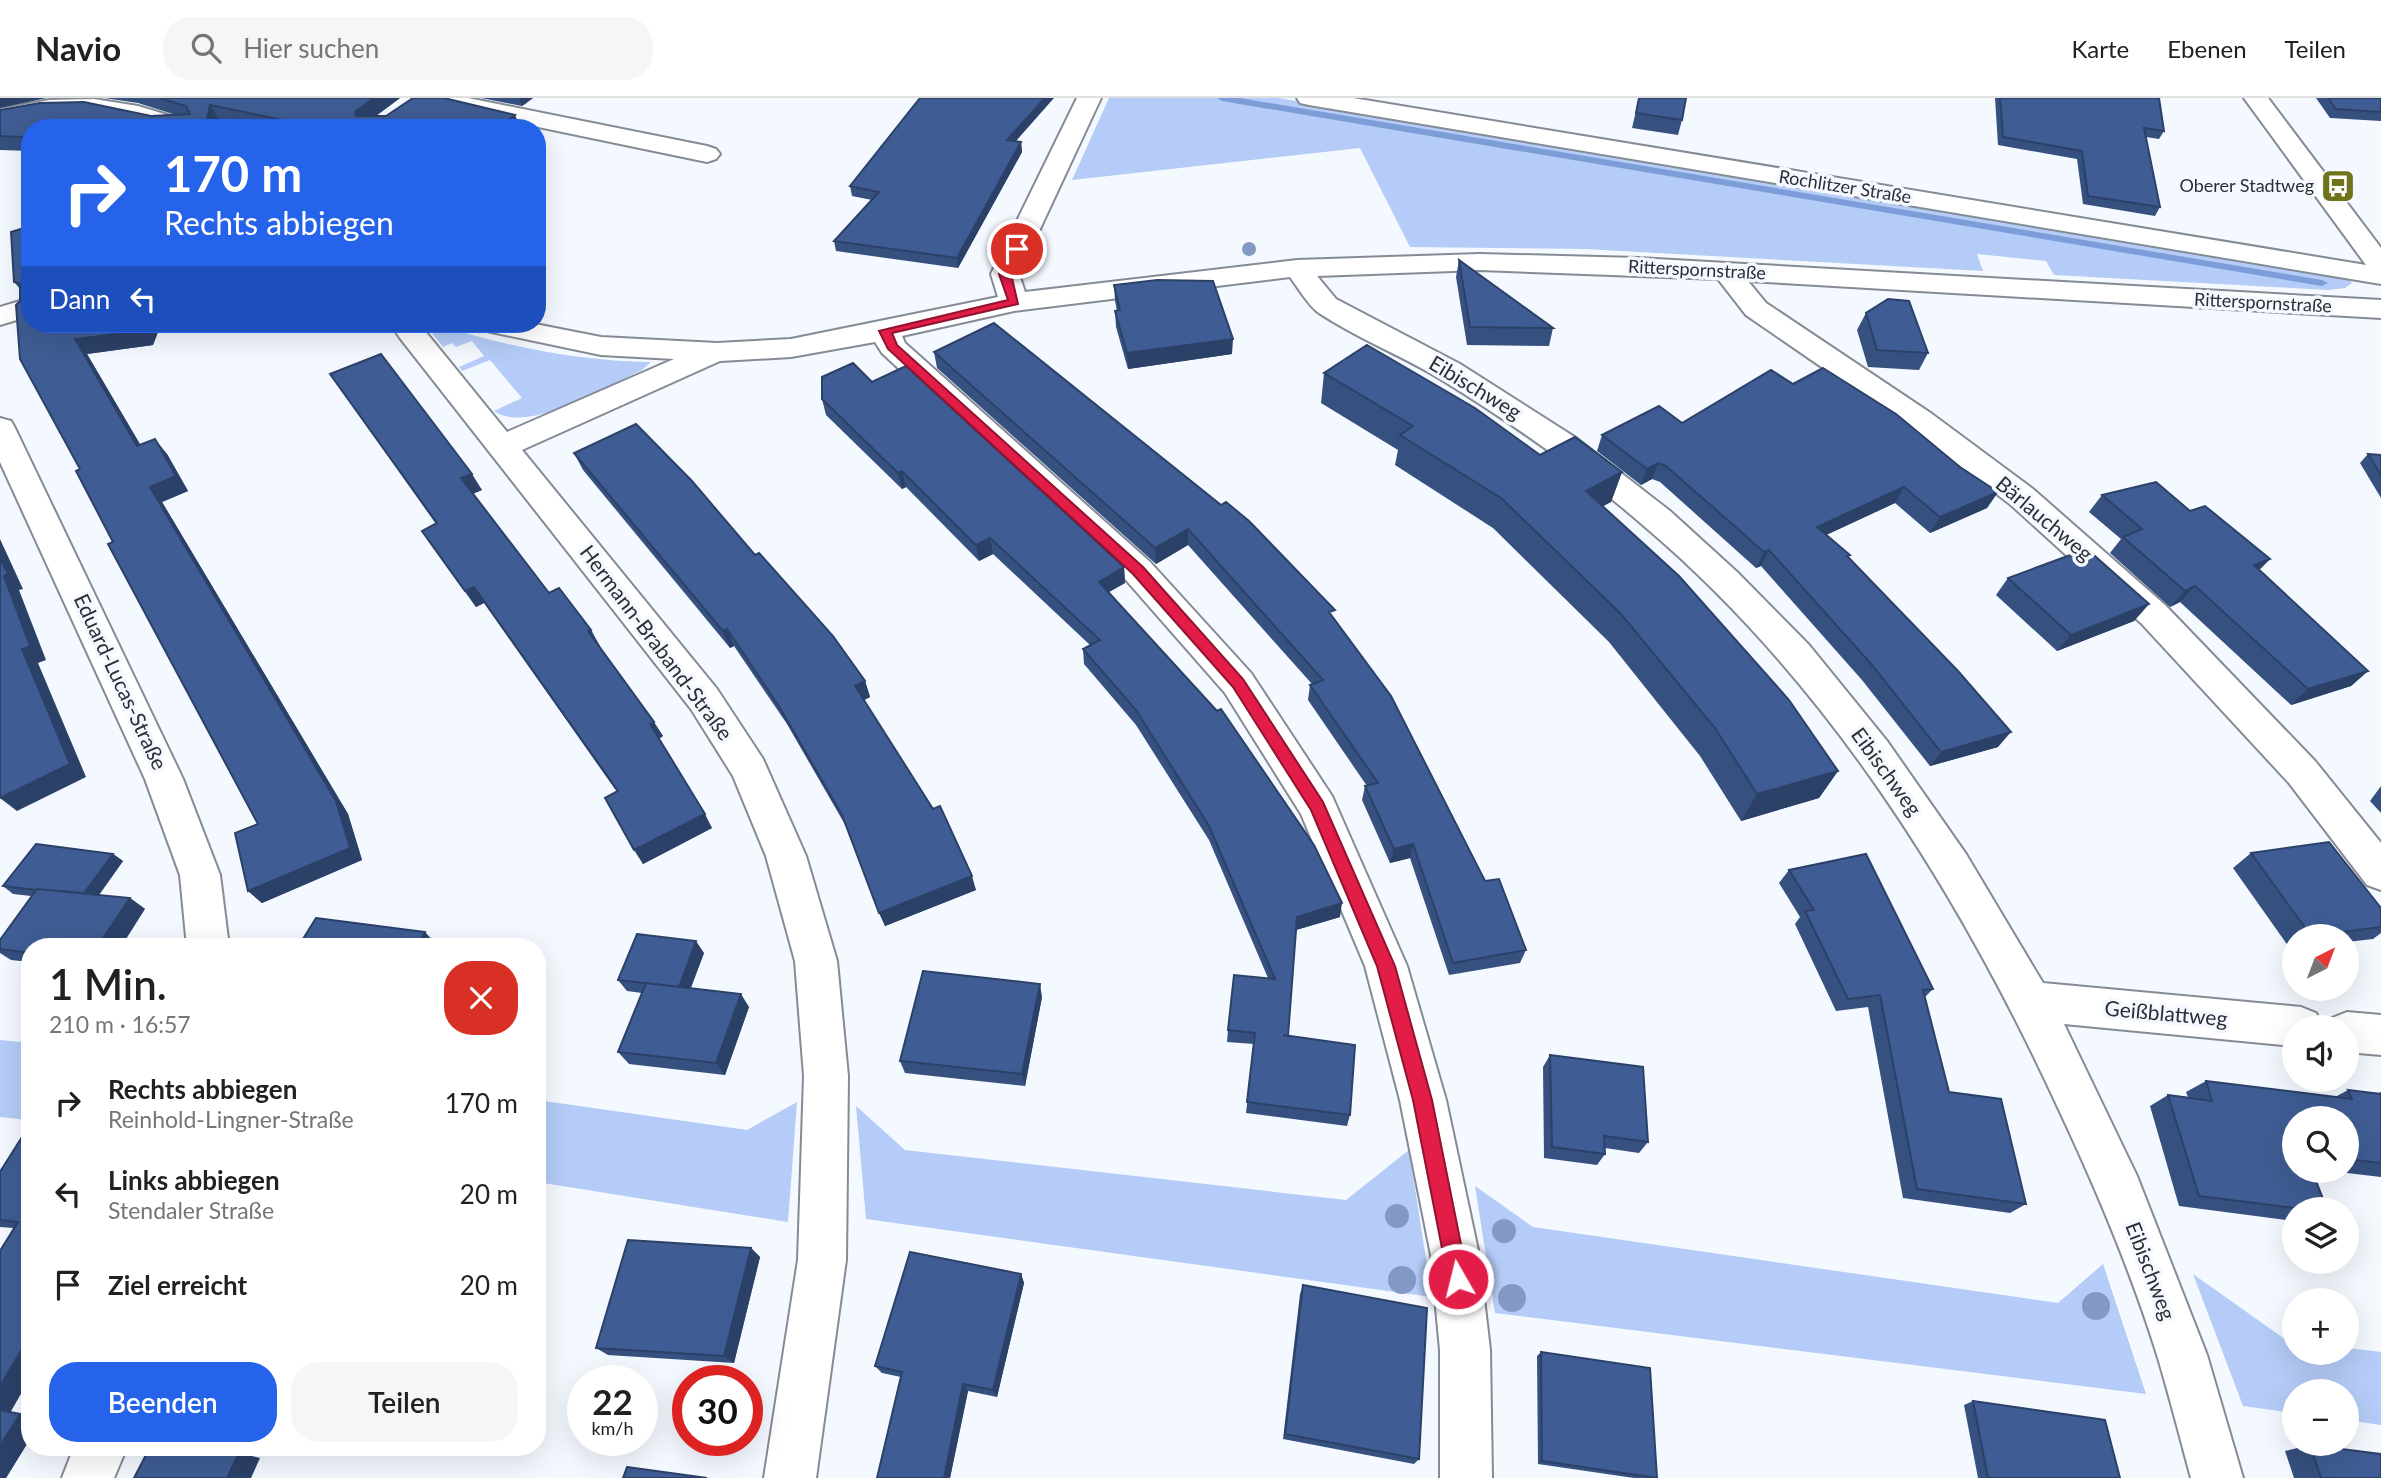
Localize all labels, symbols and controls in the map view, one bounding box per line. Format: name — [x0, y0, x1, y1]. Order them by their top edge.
search box — [163, 17, 653, 80]
text: Navio — [35, 28, 121, 68]
icon: search — [187, 29, 225, 67]
text: Hier suchen — [243, 32, 379, 64]
text: Karte — [2072, 34, 2129, 63]
text: Ebenen — [2167, 34, 2247, 63]
text: Teilen — [2285, 34, 2346, 63]
text: 170 m — [164, 144, 302, 202]
icon: right — [49, 147, 140, 238]
street label: Rochlitzer Straße — [1777, 165, 1913, 207]
bus stop icon: Oberer Stadtweg — [2319, 167, 2357, 205]
place label: Oberer Stadtweg — [2180, 174, 2314, 196]
text: Rechts abbiegen — [164, 203, 394, 242]
pin — [987, 219, 1047, 279]
icon: arrive — [998, 230, 1036, 268]
street label: Ritterspornstraße — [1628, 254, 1767, 284]
icon: left — [124, 280, 162, 318]
text: Dann — [49, 283, 110, 315]
street label: Ritterspornstraße — [2194, 287, 2333, 317]
street label: Eibischweg — [1425, 349, 1526, 424]
street label: Bärlauchweg — [1991, 470, 2099, 566]
street label: Hermann-Braband-Straße — [576, 540, 739, 745]
street label: Eduard-Lucas-Straße — [70, 589, 173, 773]
street label: Eibischweg — [1847, 722, 1928, 820]
north arrow — [2282, 924, 2359, 1001]
map controls — [2282, 924, 2359, 1456]
text: 1 Min. — [49, 959, 167, 1009]
button: close — [444, 961, 518, 1035]
street label: Geißblattweg — [2104, 995, 2229, 1030]
text: 210 m · 16:57 — [49, 1010, 191, 1038]
button: sound — [2282, 1015, 2359, 1092]
text: Rechts abbiegen — [108, 1073, 297, 1105]
icon: right — [49, 1084, 87, 1122]
text: 170 m — [445, 1087, 518, 1119]
text: Reinhold-Lingner-Straße — [108, 1105, 354, 1133]
button: search — [2282, 1106, 2359, 1183]
text: Links abbiegen — [108, 1164, 280, 1196]
icon: left — [49, 1175, 87, 1213]
text: 20 m — [460, 1178, 518, 1210]
text: Stendaler Straße — [108, 1196, 274, 1224]
button: layers — [2282, 1197, 2359, 1274]
street label: Eibischweg — [2121, 1218, 2182, 1323]
position arrow — [1421, 1242, 1495, 1316]
icon: arrive — [49, 1266, 87, 1304]
text: Ziel erreicht — [108, 1269, 247, 1301]
text: 20 m — [460, 1269, 518, 1301]
button: + — [2282, 1288, 2359, 1365]
button: Beenden — [49, 1362, 277, 1442]
button: Teilen — [291, 1362, 518, 1442]
speed limit sign: 30 — [672, 1365, 763, 1456]
button: − — [2282, 1379, 2359, 1456]
text: 22 — [592, 1380, 633, 1422]
text: km/h — [591, 1417, 634, 1439]

